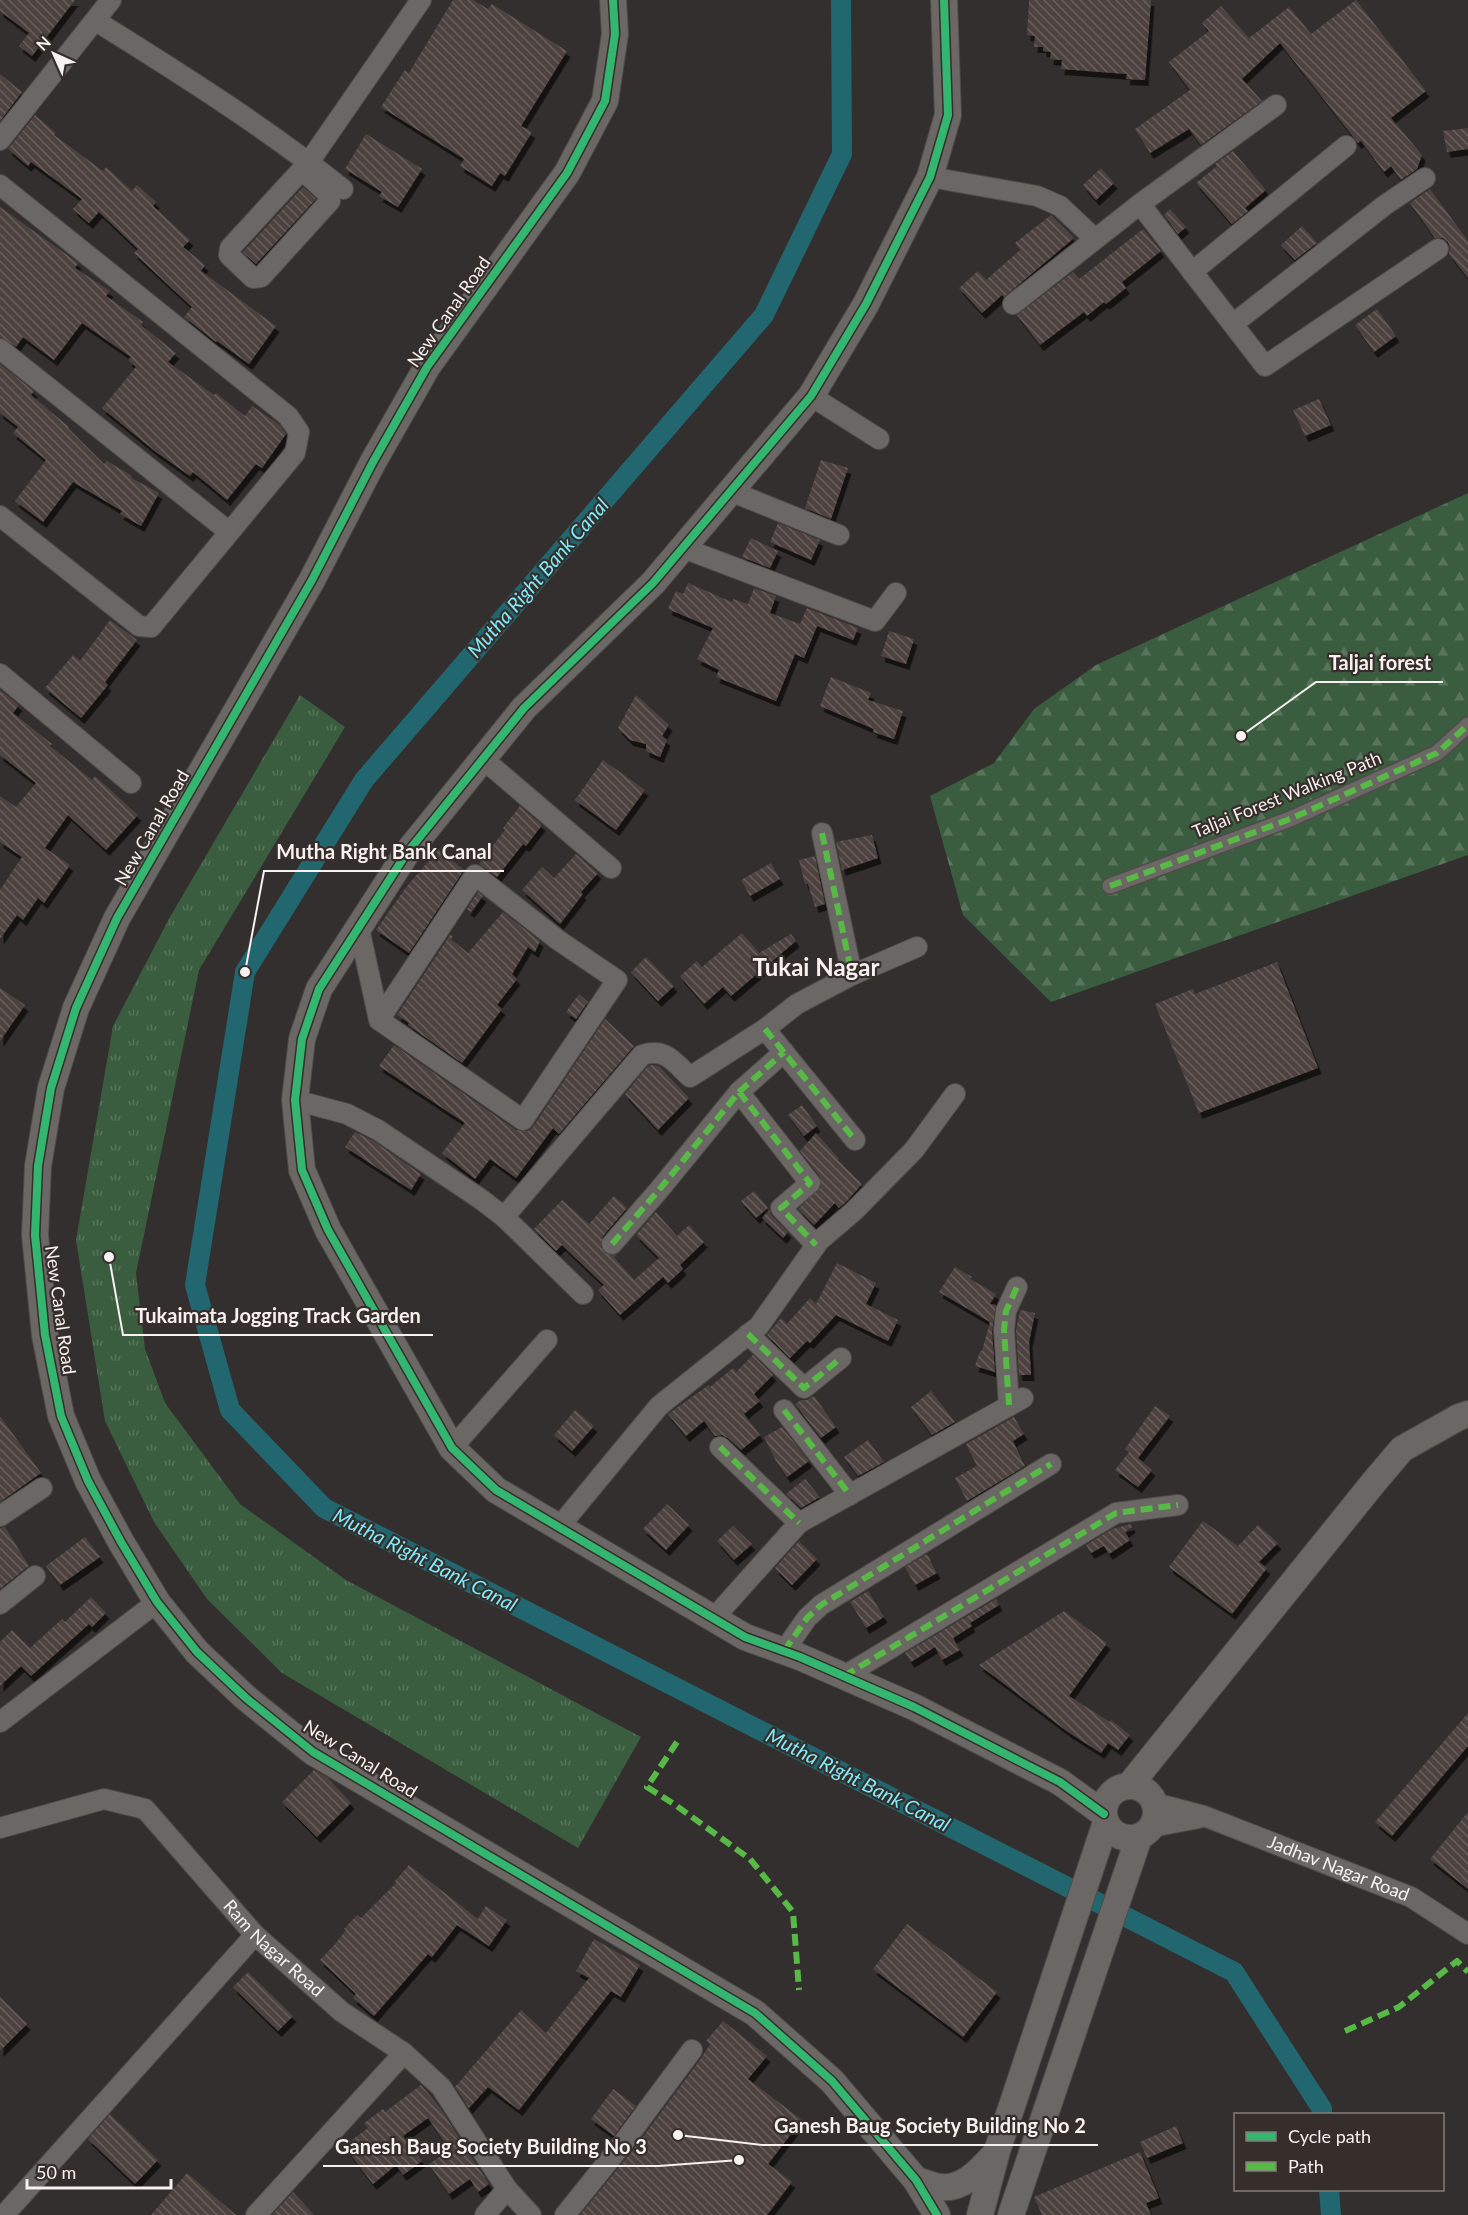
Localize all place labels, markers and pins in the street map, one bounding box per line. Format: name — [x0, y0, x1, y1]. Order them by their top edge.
callout: Taljai forest — [1316, 644, 1443, 682]
callout: Mutha Right Bank Canal — [264, 833, 504, 871]
callout: Tukaimata Jogging Track Garden — [123, 1297, 433, 1335]
callout: Ganesh Baug Society Building No 2 — [762, 2107, 1098, 2145]
callout: Ganesh Baug Society Building No 3 — [323, 2128, 659, 2166]

